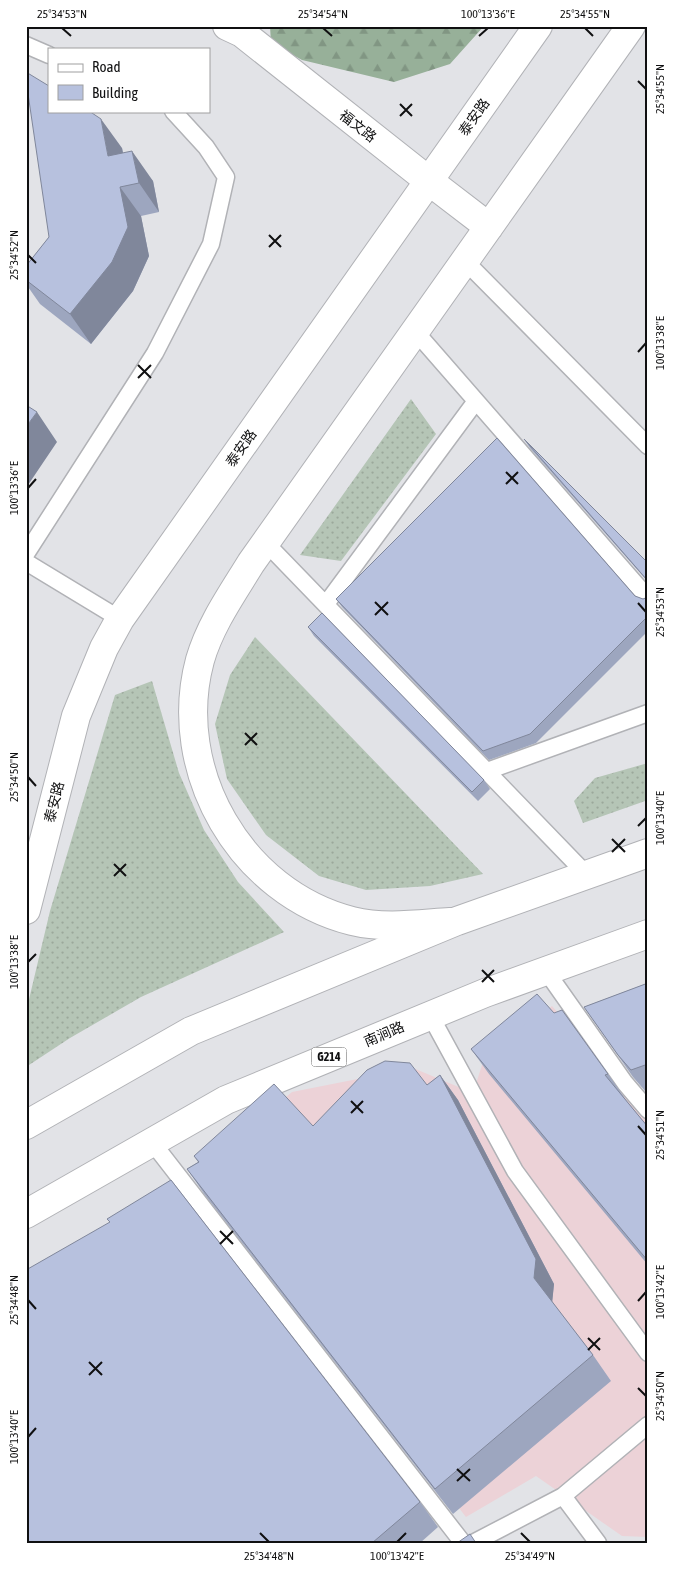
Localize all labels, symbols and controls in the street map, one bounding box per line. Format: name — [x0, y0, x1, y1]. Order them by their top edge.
text: 25°34'53"N — [37, 7, 87, 21]
text: 25°34'54"N — [298, 7, 348, 21]
text: 100°13'36"E — [461, 7, 515, 21]
text: 25°34'55"N — [560, 7, 610, 21]
legend — [48, 48, 210, 112]
text: Road — [92, 58, 121, 75]
text: 25°34'55"N — [653, 64, 667, 114]
text: Building — [92, 84, 138, 101]
street label: 泰安路 — [455, 95, 493, 139]
street label: 福文路 — [337, 107, 379, 145]
text: 25°34'52"N — [7, 230, 21, 280]
text: 100°13'38"E — [653, 316, 667, 370]
street label: 泰安路 — [222, 426, 260, 470]
text: 100°13'36"E — [7, 461, 21, 515]
text: 25°34'53"N — [653, 587, 667, 637]
text: 25°34'50"N — [7, 752, 21, 802]
street label: 泰安路 — [41, 780, 67, 824]
text: 100°13'40"E — [653, 791, 667, 845]
text: 100°13'38"E — [7, 935, 21, 989]
street label: 南涧路 — [362, 1018, 406, 1050]
road number: G214 — [312, 1048, 346, 1066]
text: 25°34'51"N — [653, 1110, 667, 1160]
text: 100°13'42"E — [653, 1265, 667, 1319]
text: 25°34'48"N — [7, 1275, 21, 1325]
text: 25°34'50"N — [653, 1371, 667, 1421]
text: 100°13'40"E — [7, 1410, 21, 1464]
text: 25°34'48"N — [244, 1549, 294, 1563]
text: 100°13'42"E — [370, 1549, 424, 1563]
text: 25°34'49"N — [505, 1549, 555, 1563]

